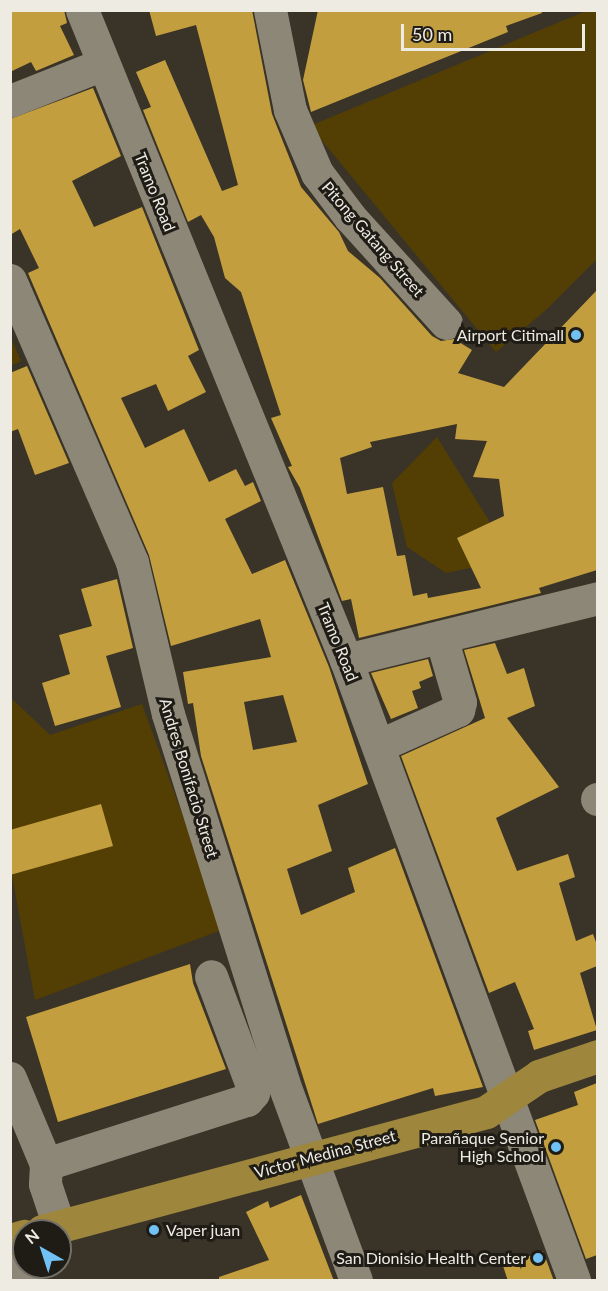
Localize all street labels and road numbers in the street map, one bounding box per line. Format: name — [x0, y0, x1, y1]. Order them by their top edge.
street label: Tramo Road — [131, 150, 179, 234]
street label: Pitong Gatang Street — [318, 178, 428, 300]
street label: Tramo Road — [314, 600, 362, 684]
street label: Andres Bonifacio Street — [156, 696, 222, 860]
street label: Victor Medina Street — [252, 1126, 398, 1182]

